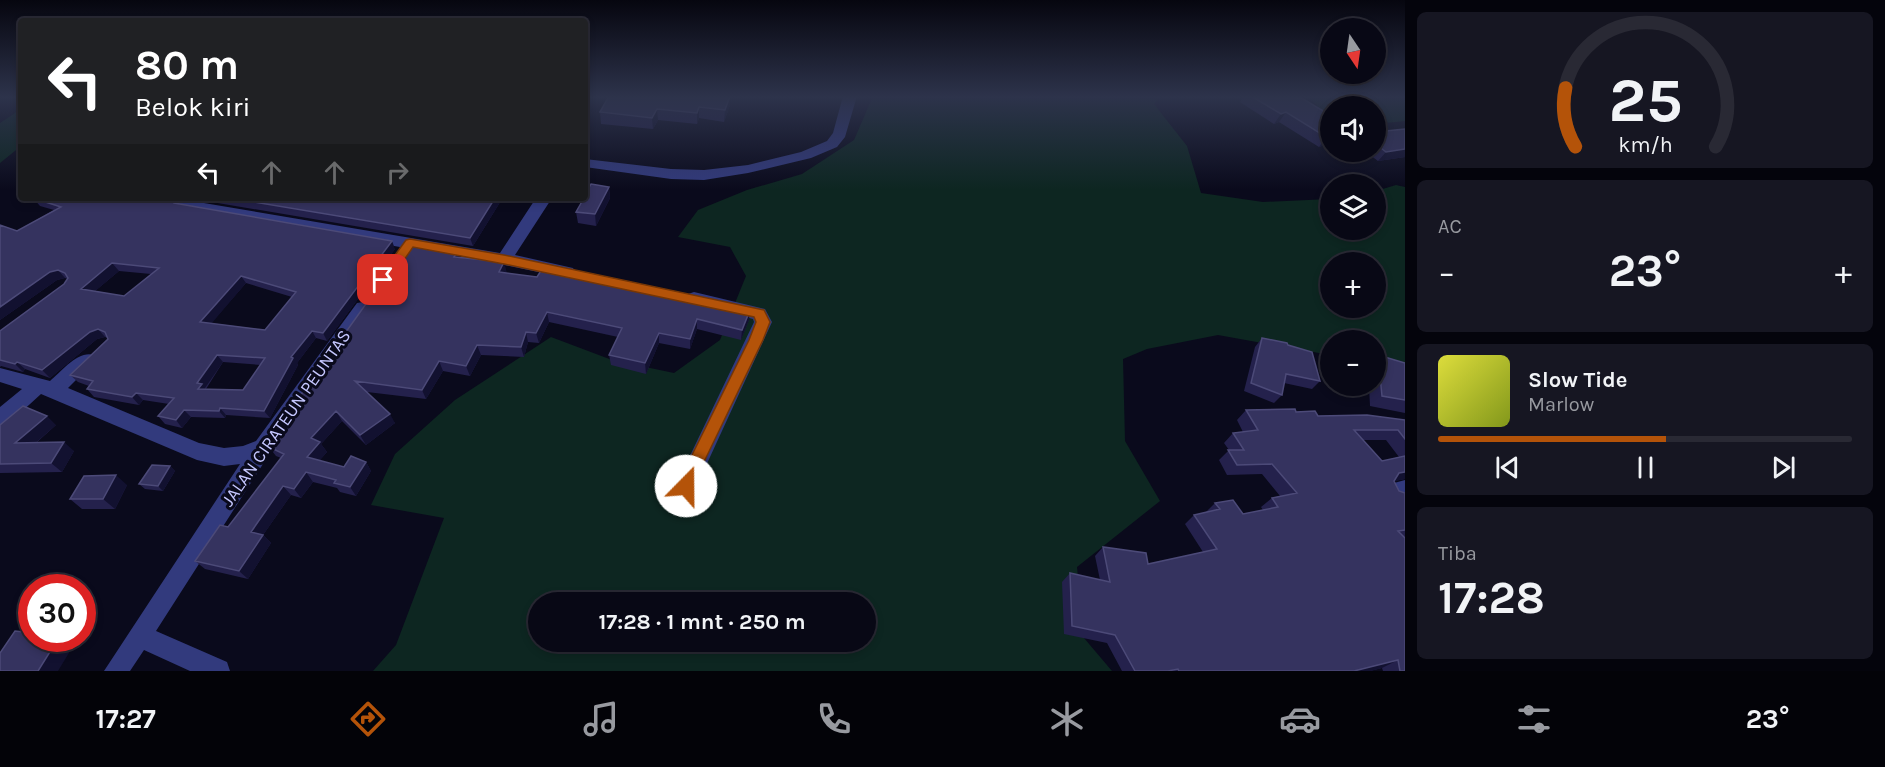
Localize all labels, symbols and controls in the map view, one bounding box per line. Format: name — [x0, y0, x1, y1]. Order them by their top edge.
north arrow — [1320, 18, 1386, 84]
map controls — [1320, 18, 1386, 396]
text: 80 m — [135, 40, 239, 90]
icon: left — [36, 42, 114, 120]
text: 25 — [1608, 64, 1682, 137]
text: Belok kiri — [135, 91, 251, 123]
button: sound — [1320, 96, 1386, 162]
text: km/h — [1618, 132, 1672, 157]
icon: left — [192, 156, 225, 189]
icon: ahead — [255, 156, 288, 189]
icon: ahead — [318, 156, 351, 189]
icon: right — [381, 156, 414, 189]
button: layers — [1320, 174, 1386, 240]
text: AC — [1438, 215, 1462, 238]
text: 23° — [1609, 245, 1681, 297]
button: + — [1320, 252, 1386, 318]
text: − — [1438, 253, 1455, 291]
text: + — [1835, 253, 1852, 291]
pin — [357, 254, 408, 305]
icon: arrive — [366, 263, 399, 296]
street label: JALAN CIRATEUN PEUNTAS — [217, 325, 355, 511]
button: − — [1320, 330, 1386, 396]
text: Slow Tide — [1528, 367, 1628, 393]
text: Marlow — [1528, 393, 1594, 416]
icon: previous — [1491, 451, 1524, 484]
icon: pause — [1629, 451, 1662, 484]
icon: next — [1767, 451, 1800, 484]
position arrow — [654, 454, 718, 518]
text: Tiba — [1438, 542, 1477, 565]
text: 17:28 — [1438, 572, 1545, 624]
speed limit sign: 30 — [18, 574, 96, 652]
text: 17:28 · 1 mnt · 250 m — [598, 609, 806, 635]
icon: directions — [347, 698, 389, 740]
icon: music — [580, 698, 622, 740]
icon: phone — [813, 698, 855, 740]
icon: climate — [1046, 698, 1088, 740]
icon: car — [1279, 698, 1321, 740]
icon: filters — [1513, 698, 1555, 740]
text: 17:27 — [96, 703, 156, 735]
text: 23° — [1746, 703, 1789, 735]

